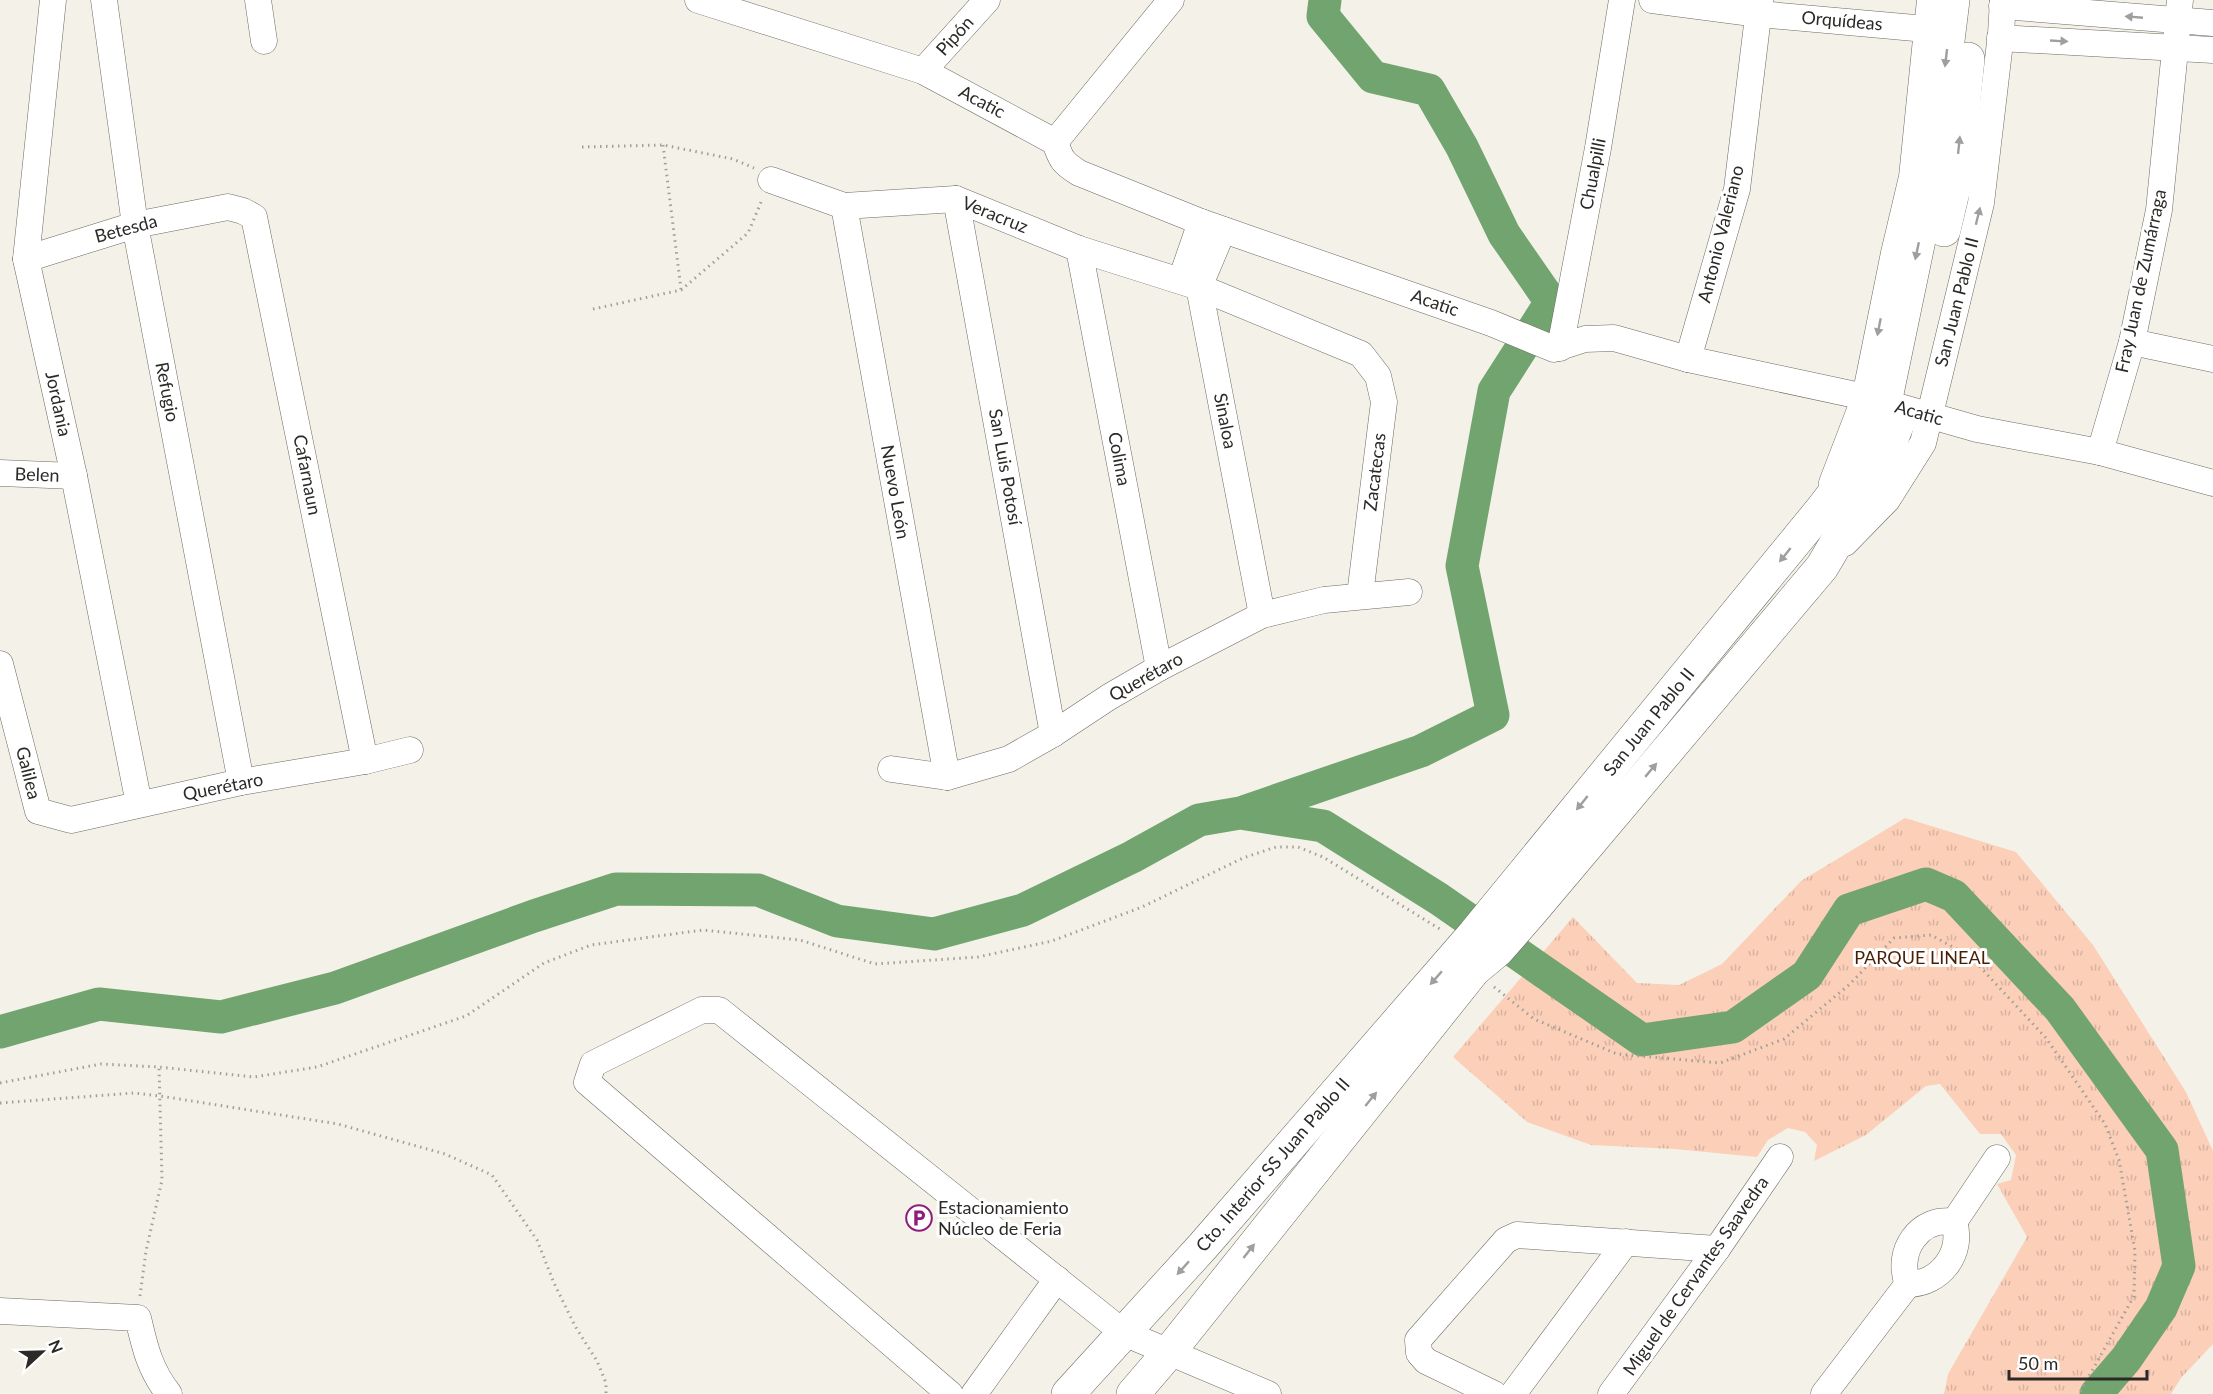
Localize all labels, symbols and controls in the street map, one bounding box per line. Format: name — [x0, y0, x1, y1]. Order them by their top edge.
street label: Orquídeas — [1801, 6, 1884, 35]
street label: Pipón — [931, 11, 978, 60]
one-way arrow — [2124, 12, 2143, 22]
one-way arrow — [2049, 37, 2068, 46]
one-way arrow — [1941, 49, 1950, 68]
street label: Acatic — [956, 80, 1010, 123]
one-way arrow — [1954, 135, 1964, 154]
street label: Chualpilli — [1574, 136, 1610, 212]
street label: Antonio Valeriano — [1692, 163, 1748, 305]
street label: Fray Juan de Zumárraga — [2110, 187, 2170, 375]
street label: Veracruz — [959, 191, 1031, 237]
one-way arrow — [1974, 206, 1983, 225]
street label: Betesda — [92, 209, 159, 247]
street label: San Juan Pablo II — [1929, 235, 1983, 369]
one-way arrow — [1912, 241, 1921, 260]
street label: Acatic — [1409, 284, 1462, 321]
one-way arrow — [1874, 318, 1883, 337]
street label: Refugio — [151, 360, 185, 424]
street label: Jordania — [41, 369, 77, 438]
street label: Sinaloa — [1210, 391, 1242, 451]
street label: Acatic — [1893, 395, 1946, 429]
street label: San Luis Potosí — [985, 407, 1027, 527]
street label: Colima — [1104, 430, 1136, 488]
street label: Zacatecas — [1358, 431, 1390, 512]
street label: Cafarnaun — [289, 433, 327, 517]
street label: Nuevo León — [877, 443, 915, 541]
street label: Belen — [14, 462, 60, 486]
one-way arrow — [1780, 547, 1792, 562]
street label: Querétaro — [1105, 647, 1186, 705]
street label: San Juan Pablo II — [1598, 663, 1698, 780]
street label: Galilea — [12, 744, 46, 801]
one-way arrow — [1644, 762, 1657, 778]
street label: Querétaro — [181, 767, 265, 805]
one-way arrow — [1576, 795, 1589, 810]
park label: PARQUE LINEAL — [1854, 946, 1990, 968]
one-way arrow — [1429, 970, 1442, 986]
street label: Cto. Interior SS Juan Pablo II — [1191, 1073, 1354, 1256]
one-way arrow — [1364, 1091, 1376, 1106]
street label: Miguel de Cervantes Saavedra — [1618, 1171, 1773, 1379]
place label: Estacionamiento Núcleo de Feria — [938, 1196, 1069, 1239]
parking icon: Estacionamiento Núcleo de Feria — [904, 1203, 934, 1233]
one-way arrow — [1243, 1243, 1256, 1259]
one-way arrow — [1176, 1260, 1190, 1275]
north arrow — [12, 1322, 72, 1382]
text: N — [45, 1337, 67, 1355]
scale bar — [2009, 1343, 2147, 1381]
text: 50 m — [2018, 1352, 2058, 1374]

